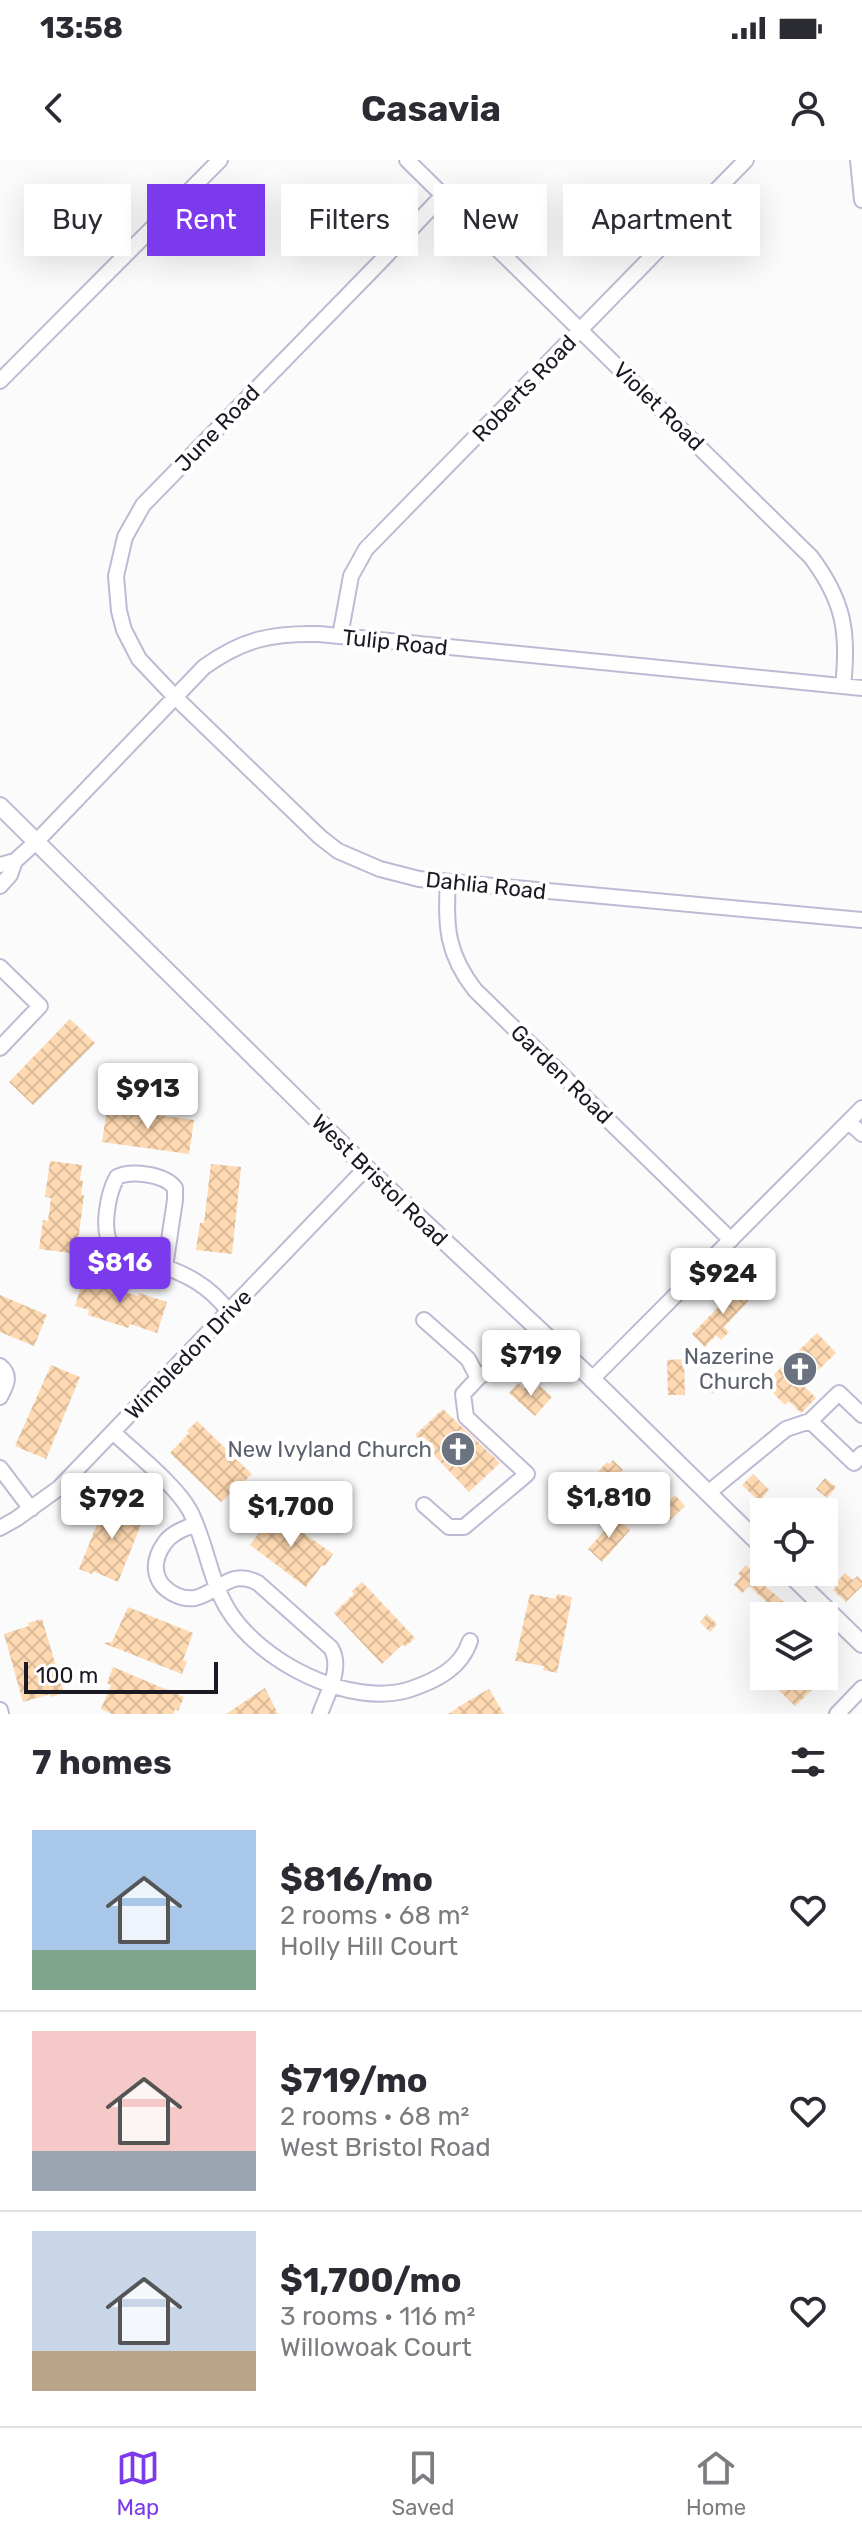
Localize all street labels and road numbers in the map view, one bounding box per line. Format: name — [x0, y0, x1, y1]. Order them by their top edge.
street label: Roberts Road — [467, 329, 582, 447]
street label: Violet Road — [608, 356, 710, 456]
street label: June Road — [169, 379, 265, 477]
street label: Tulip Road — [341, 624, 449, 661]
street label: Dahlia Road — [424, 866, 548, 905]
street label: Garden Road — [505, 1019, 618, 1130]
street label: West Bristol Road — [306, 1109, 453, 1252]
street label: Wimbledon Drive — [119, 1284, 257, 1425]

